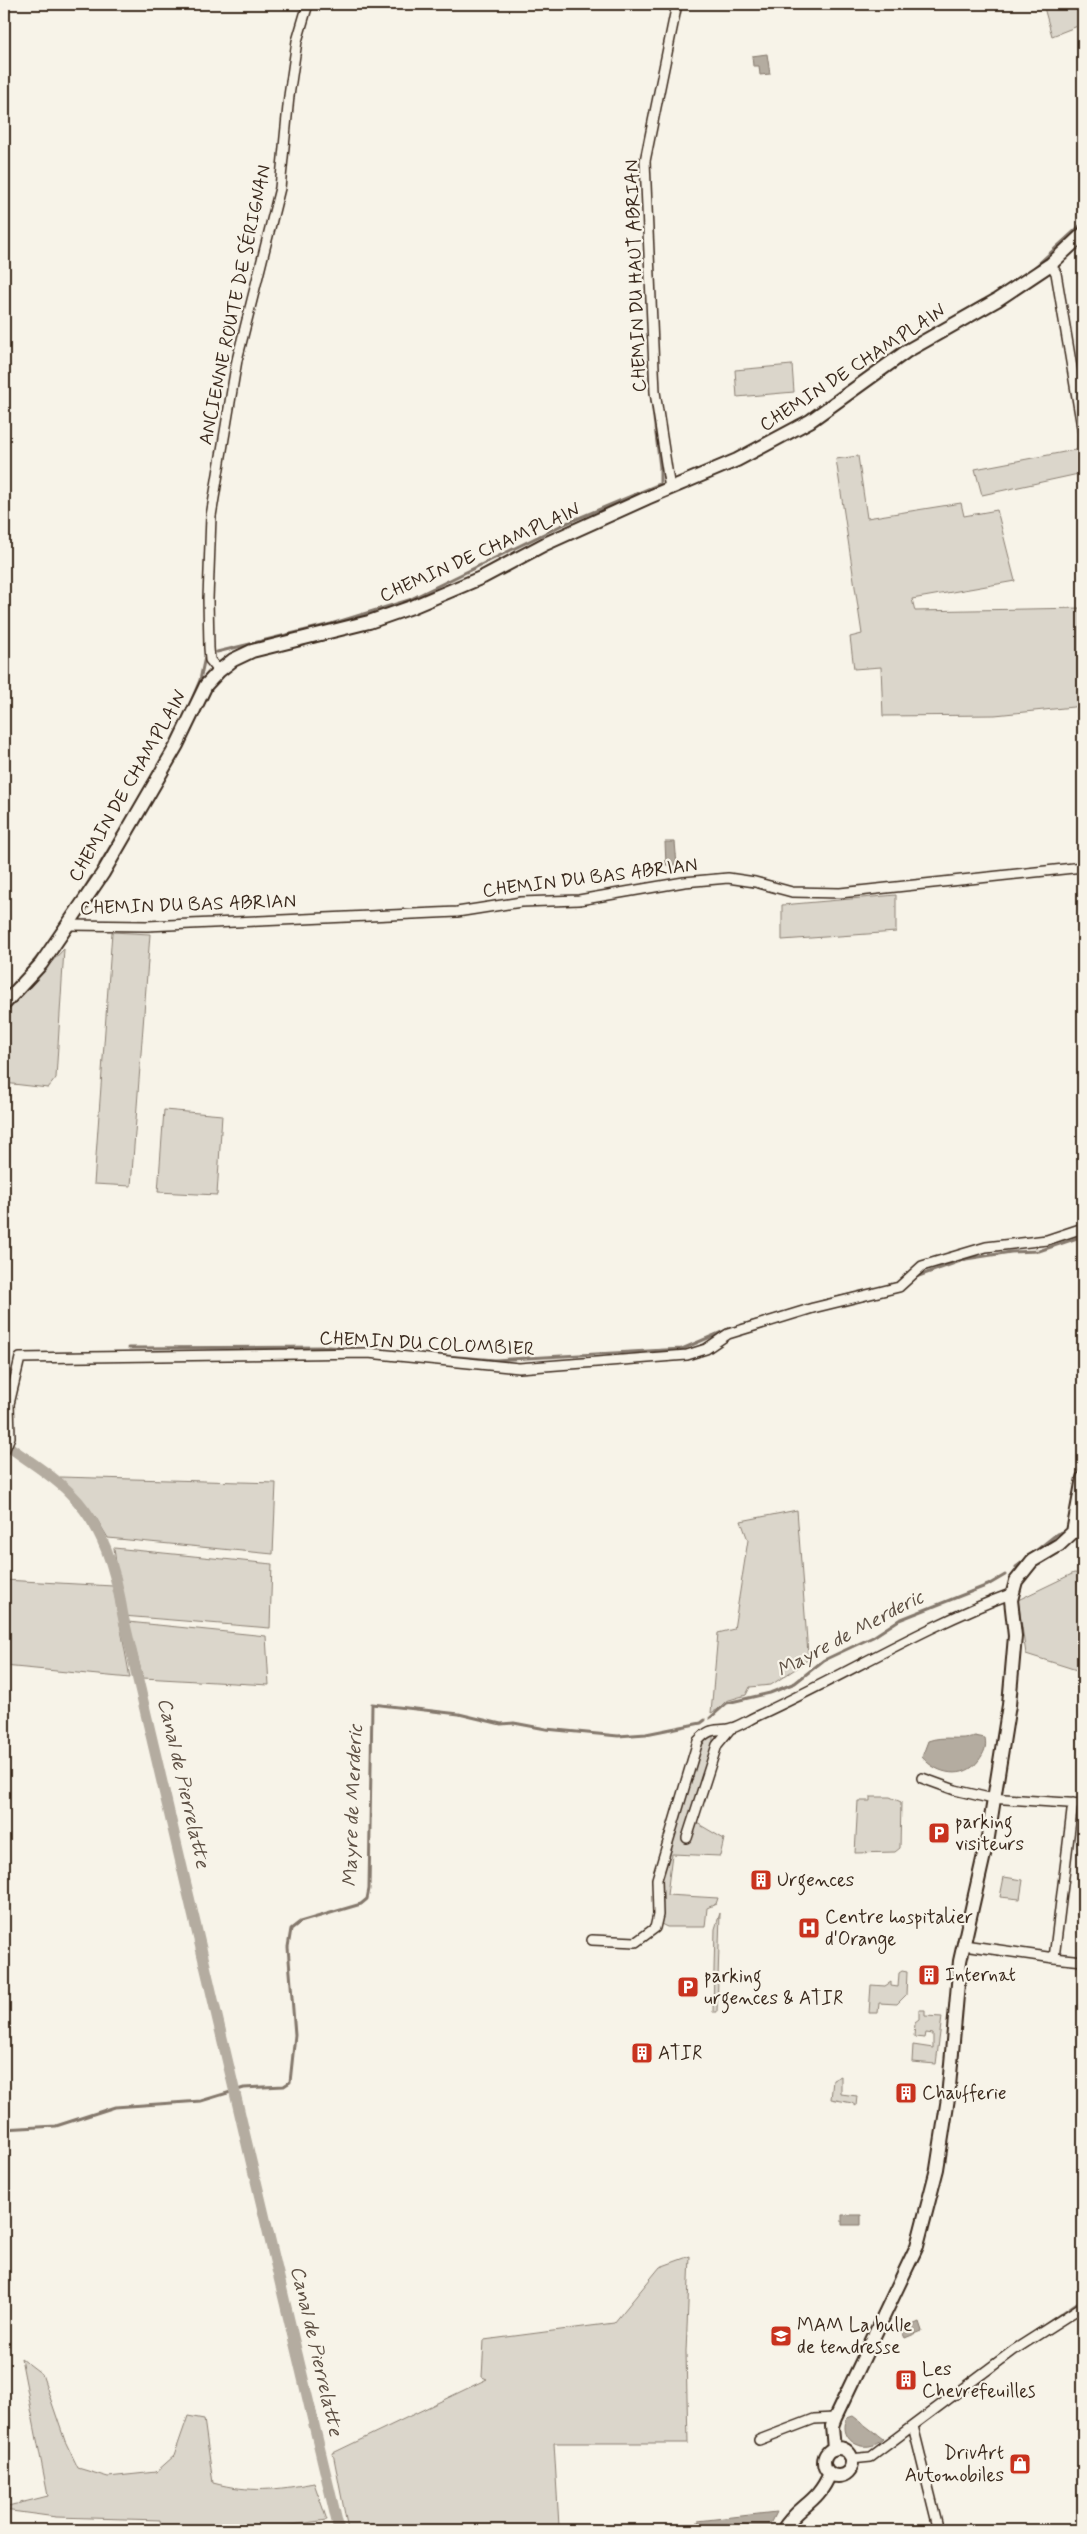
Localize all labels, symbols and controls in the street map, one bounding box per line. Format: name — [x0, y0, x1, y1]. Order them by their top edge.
street label: CHEMIN DU HAUT ABRIAN — [619, 159, 653, 393]
street label: ANCIENNE ROUTE DE SÉRIGNAN — [192, 162, 277, 447]
street label: CHEMIN DE CHAMPLAIN — [755, 298, 951, 438]
street label: CHEMIN DE CHAMPLAIN — [376, 497, 584, 609]
street label: CHEMIN DE CHAMPLAIN — [63, 686, 193, 886]
street label: CHEMIN DU BAS ABRIAN — [481, 852, 699, 904]
street label: CHEMIN DU BAS ABRIAN — [79, 889, 297, 921]
street label: CHEMIN DU COLOMBIER — [319, 1326, 535, 1362]
water label: Mayre de Merderic — [772, 1583, 930, 1684]
water label: Canal de Pierrelatte — [150, 1695, 216, 1872]
water label: Mayre de Merderic — [337, 1722, 369, 1887]
place label: parking visiteurs — [955, 1810, 1024, 1857]
parking icon: parking visiteurs — [927, 1821, 951, 1845]
building icon: Urgences — [749, 1868, 773, 1892]
place label: Urgences — [777, 1868, 854, 1896]
place label: Centre hospitalier d'Orange — [825, 1905, 973, 1954]
hospital icon: Centre hospitalier d'Orange — [797, 1916, 821, 1940]
building icon: Internat — [917, 1963, 941, 1987]
place label: Internat — [945, 1963, 1016, 1988]
place label: parking urgences & ATIR — [704, 1964, 843, 2014]
parking icon: parking urgences & ATIR — [676, 1975, 700, 1999]
building icon: ATIR — [630, 2041, 654, 2065]
place label: ATIR — [658, 2041, 702, 2066]
building icon: Chaufferie — [894, 2081, 918, 2105]
place label: Chaufferie — [922, 2081, 1007, 2106]
water label: Canal de Pierrelatte — [283, 2263, 349, 2440]
place label: MAM La bulle de tendresse — [797, 2313, 912, 2360]
school or university icon: MAM La bulle de tendresse — [769, 2324, 793, 2348]
place label: Les Chevrefeuilles — [922, 2357, 1036, 2404]
building icon: Les Chevrefeuilles — [894, 2368, 918, 2392]
place label: DrivArt Automobiles — [905, 2441, 1004, 2488]
shop icon: DrivArt Automobiles — [1008, 2452, 1032, 2476]

